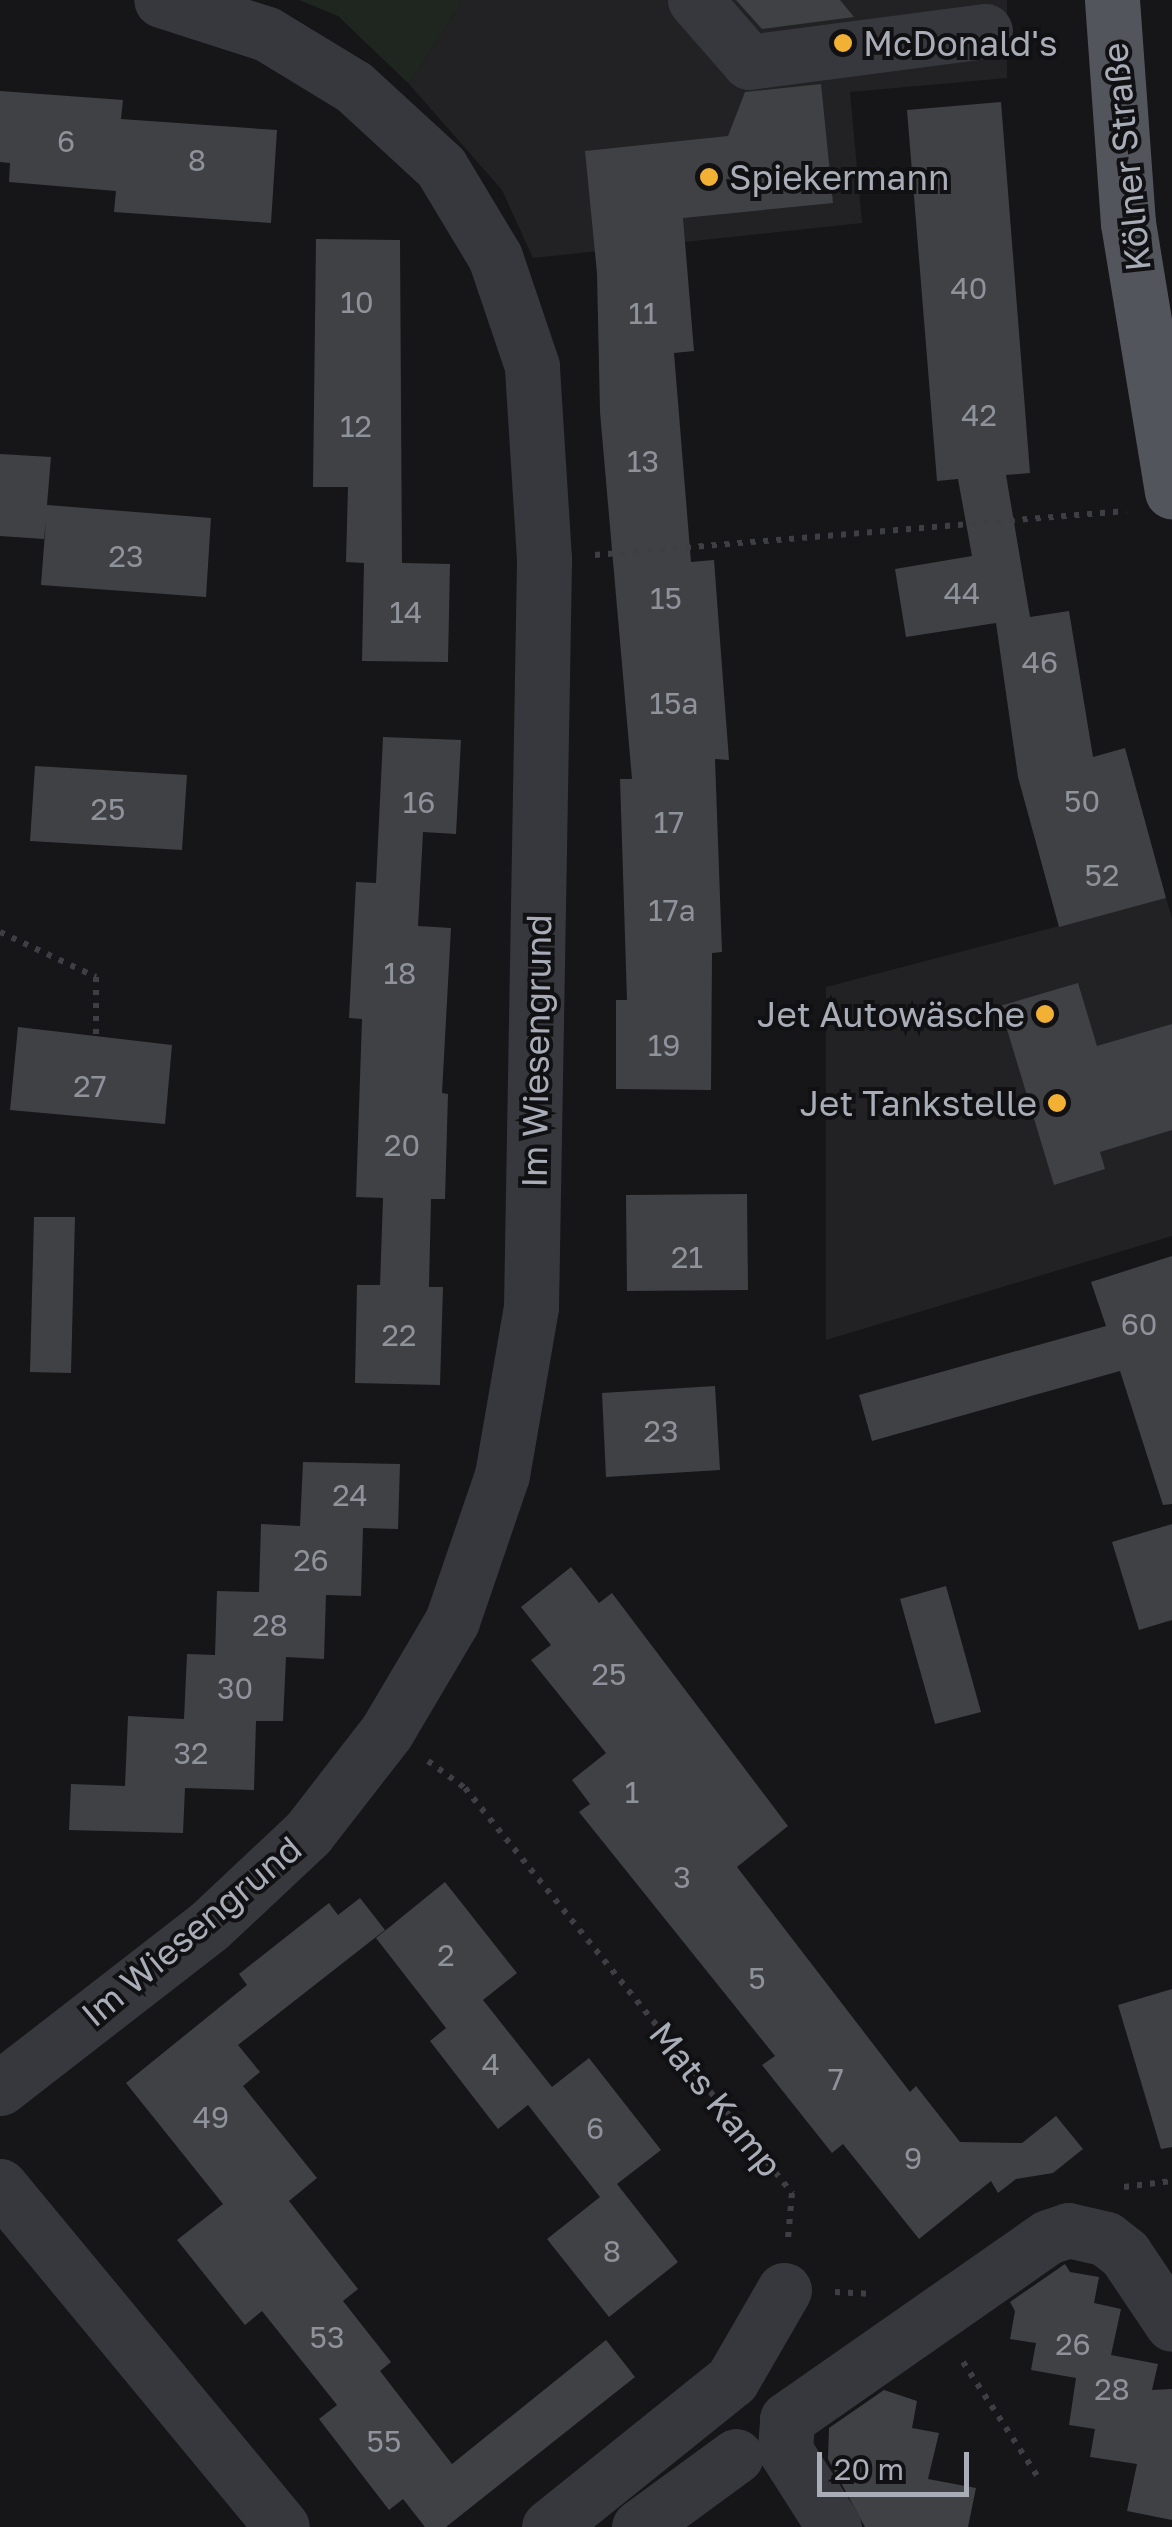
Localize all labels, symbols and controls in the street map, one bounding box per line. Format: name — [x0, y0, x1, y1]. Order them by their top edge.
place label: McDonald's — [863, 22, 1058, 64]
marker: McDonald's — [832, 32, 854, 54]
street label: Kölner Straße — [1093, 41, 1159, 273]
house number: 6 — [57, 123, 75, 159]
house number: 8 — [188, 142, 206, 178]
place label: Spiekermann — [729, 156, 949, 198]
marker: Spiekermann — [698, 166, 720, 188]
house number: 40 — [951, 270, 987, 306]
house number: 10 — [340, 284, 374, 320]
house number: 11 — [628, 295, 658, 331]
house number: 42 — [961, 397, 997, 433]
house number: 12 — [340, 408, 372, 444]
house number: 13 — [627, 443, 659, 479]
house number: 23 — [109, 538, 143, 574]
house number: 44 — [944, 575, 980, 611]
house number: 15 — [650, 580, 682, 616]
house number: 14 — [390, 594, 422, 630]
house number: 46 — [1022, 644, 1058, 680]
house number: 15a — [650, 685, 698, 721]
house number: 50 — [1064, 783, 1100, 819]
house number: 16 — [403, 784, 435, 820]
house number: 25 — [91, 791, 125, 827]
house number: 17 — [654, 804, 684, 840]
house number: 52 — [1085, 857, 1119, 893]
house number: 17a — [648, 892, 696, 928]
street label: Im Wiesengrund — [513, 914, 559, 1188]
house number: 18 — [384, 955, 416, 991]
place label: Jet Autowäsche — [757, 993, 1025, 1035]
marker: Jet Autowäsche — [1034, 1003, 1056, 1025]
house number: 19 — [648, 1027, 680, 1063]
house number: 27 — [73, 1068, 107, 1104]
place label: Jet Tankstelle — [800, 1082, 1037, 1124]
marker: Jet Tankstelle — [1046, 1092, 1068, 1114]
house number: 20 — [384, 1127, 420, 1163]
house number: 21 — [671, 1239, 703, 1275]
house number: 60 — [1121, 1306, 1157, 1342]
house number: 22 — [382, 1317, 416, 1353]
house number: 23 — [644, 1413, 678, 1449]
house number: 24 — [332, 1477, 368, 1513]
house number: 26 — [293, 1542, 329, 1578]
house number: 28 — [252, 1607, 288, 1643]
house number: 25 — [592, 1656, 626, 1692]
house number: 30 — [217, 1670, 253, 1706]
house number: 32 — [174, 1735, 208, 1771]
house number: 1 — [625, 1774, 639, 1810]
street label: Im Wiesengrund — [73, 1827, 309, 2035]
house number: 3 — [673, 1859, 691, 1895]
house number: 2 — [437, 1937, 455, 1973]
house number: 5 — [748, 1960, 766, 1996]
street label: Mats Kamp — [641, 2013, 791, 2185]
house number: 4 — [482, 2046, 500, 2082]
house number: 7 — [828, 2061, 844, 2097]
house number: 49 — [193, 2099, 229, 2135]
house number: 6 — [586, 2110, 604, 2146]
house number: 9 — [904, 2140, 922, 2176]
house number: 8 — [603, 2233, 621, 2269]
house number: 53 — [310, 2319, 344, 2355]
house number: 26 — [1055, 2326, 1091, 2362]
house number: 28 — [1094, 2371, 1130, 2407]
house number: 55 — [367, 2423, 401, 2459]
scale bar — [822, 2432, 974, 2494]
text: 20 m — [834, 2451, 904, 2487]

